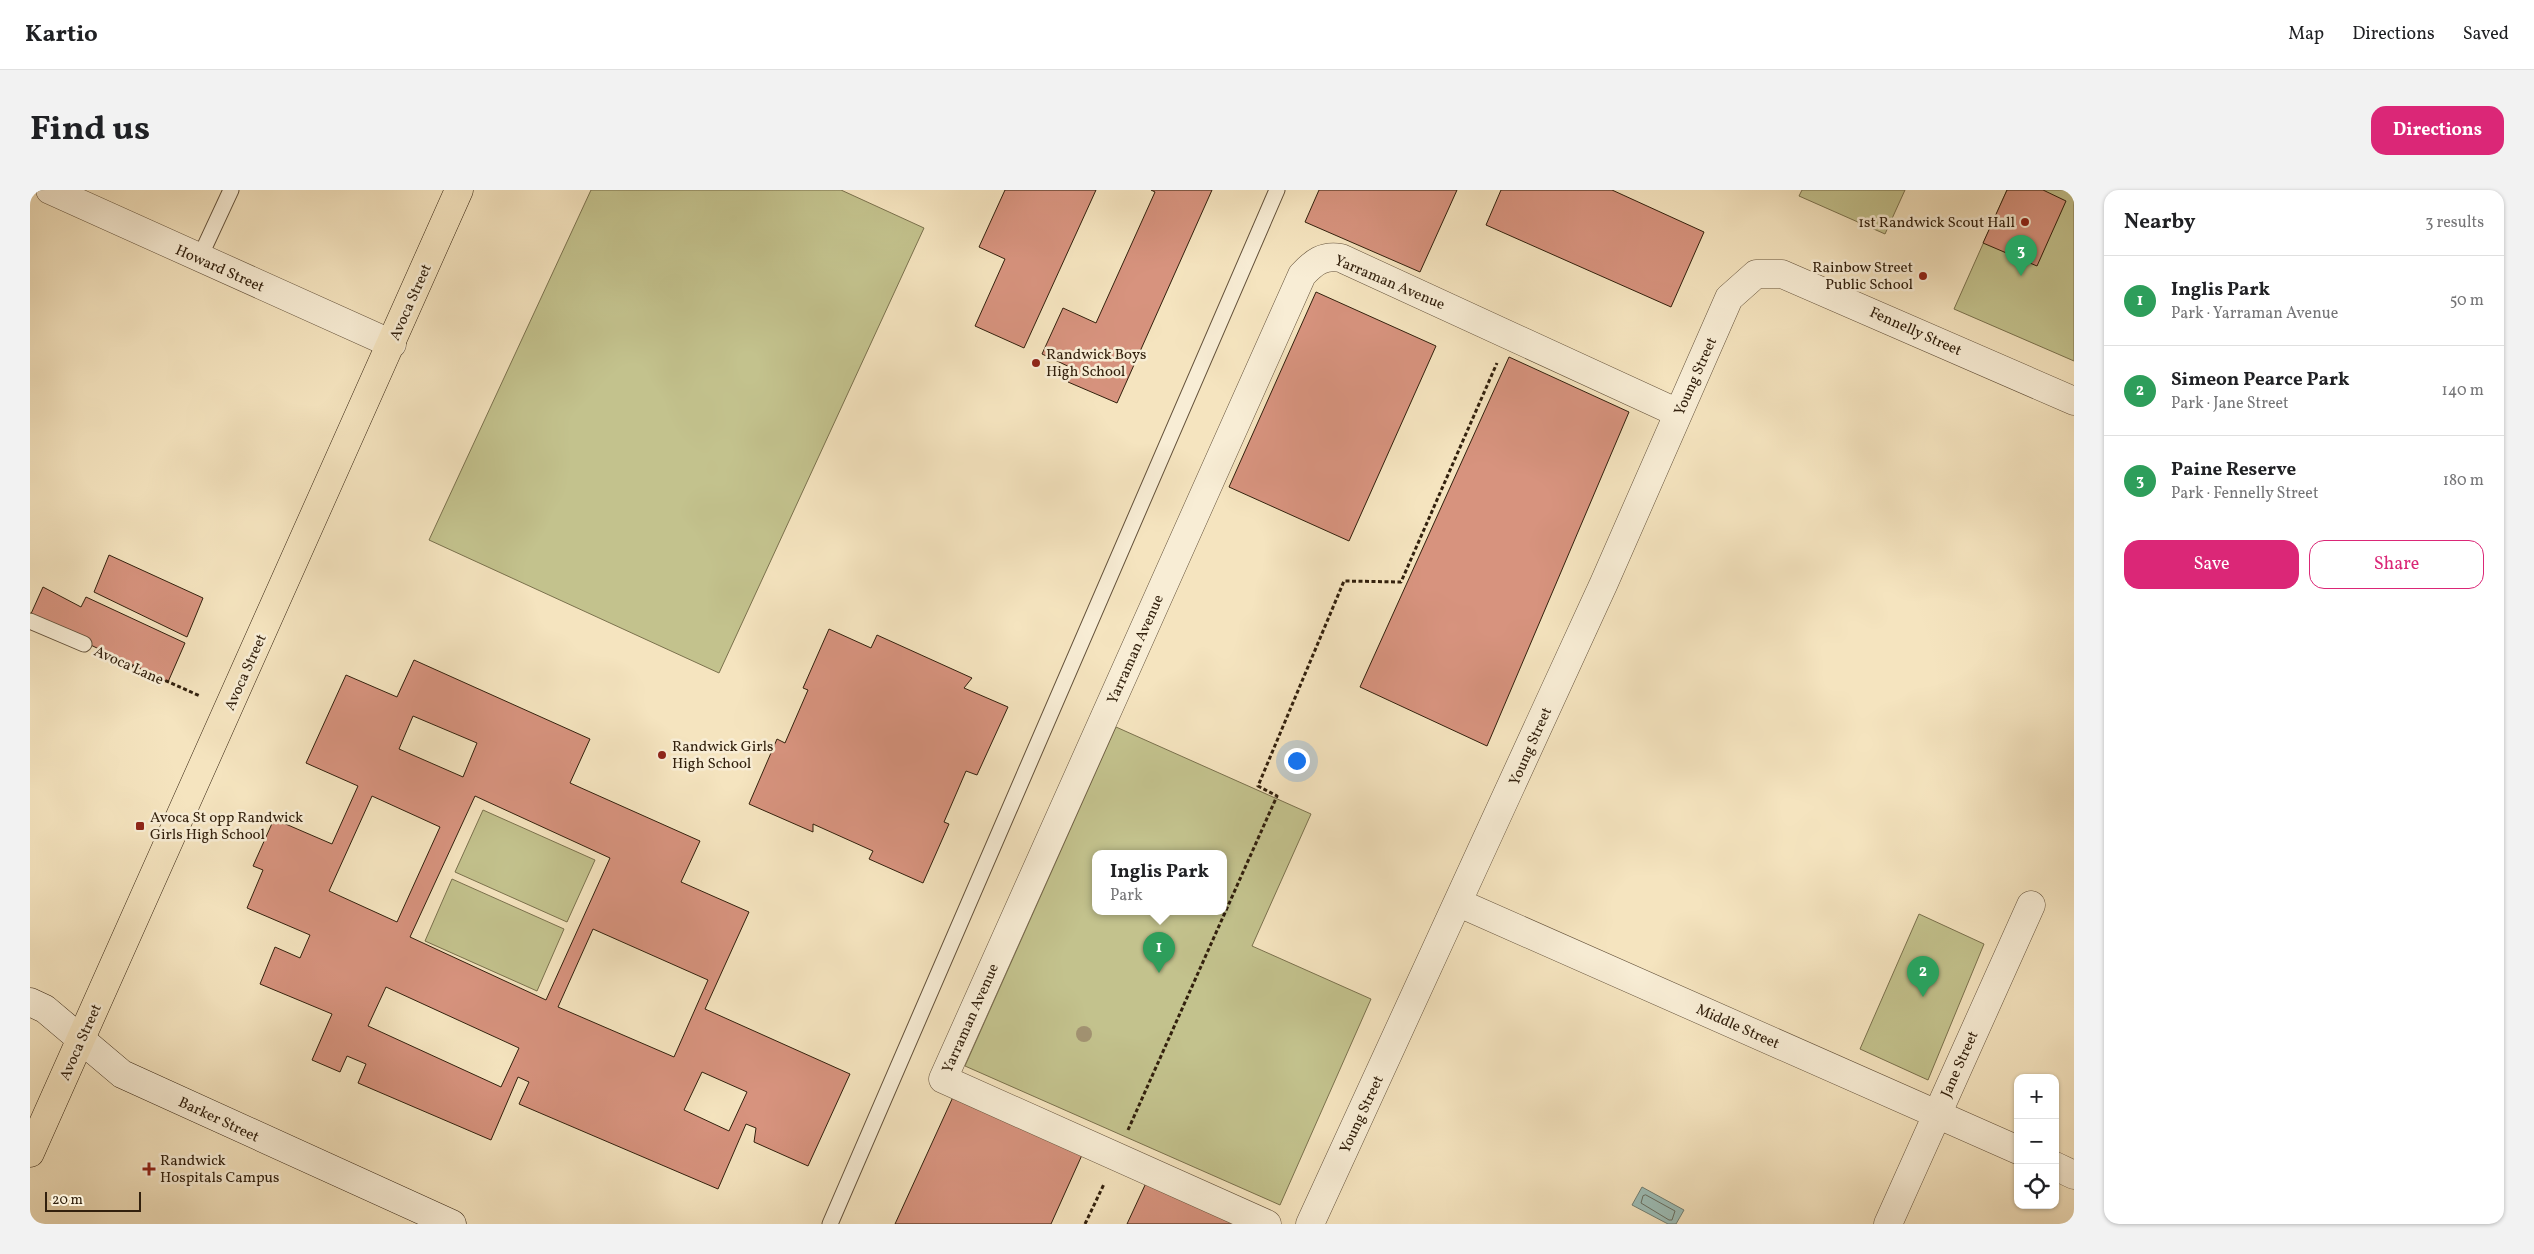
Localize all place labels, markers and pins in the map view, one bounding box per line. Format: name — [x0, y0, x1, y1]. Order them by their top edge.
place label: 1st Randwick Scout Hall — [1858, 213, 2015, 234]
marker: 1st Randwick Scout Hall — [2019, 216, 2031, 228]
pin: 3 — [2005, 235, 2037, 276]
place label: Rainbow Street Public School — [1812, 258, 1913, 296]
marker: Rainbow Street Public School — [1917, 270, 1929, 282]
place label: Randwick Boys High School — [1046, 345, 1147, 383]
marker: Randwick Boys High School — [1030, 357, 1042, 369]
place label: Randwick Girls High School — [672, 737, 773, 775]
marker: Randwick Girls High School — [656, 749, 668, 761]
place label: Avoca St opp Randwick Girls High School — [150, 808, 303, 846]
marker: Avoca St opp Randwick Girls High School — [134, 820, 146, 832]
pin: 1 — [1143, 932, 1175, 973]
pin: 2 — [1907, 956, 1939, 997]
place label: Randwick Hospitals Campus — [160, 1151, 279, 1189]
marker: Randwick Hospitals Campus — [142, 1162, 156, 1176]

